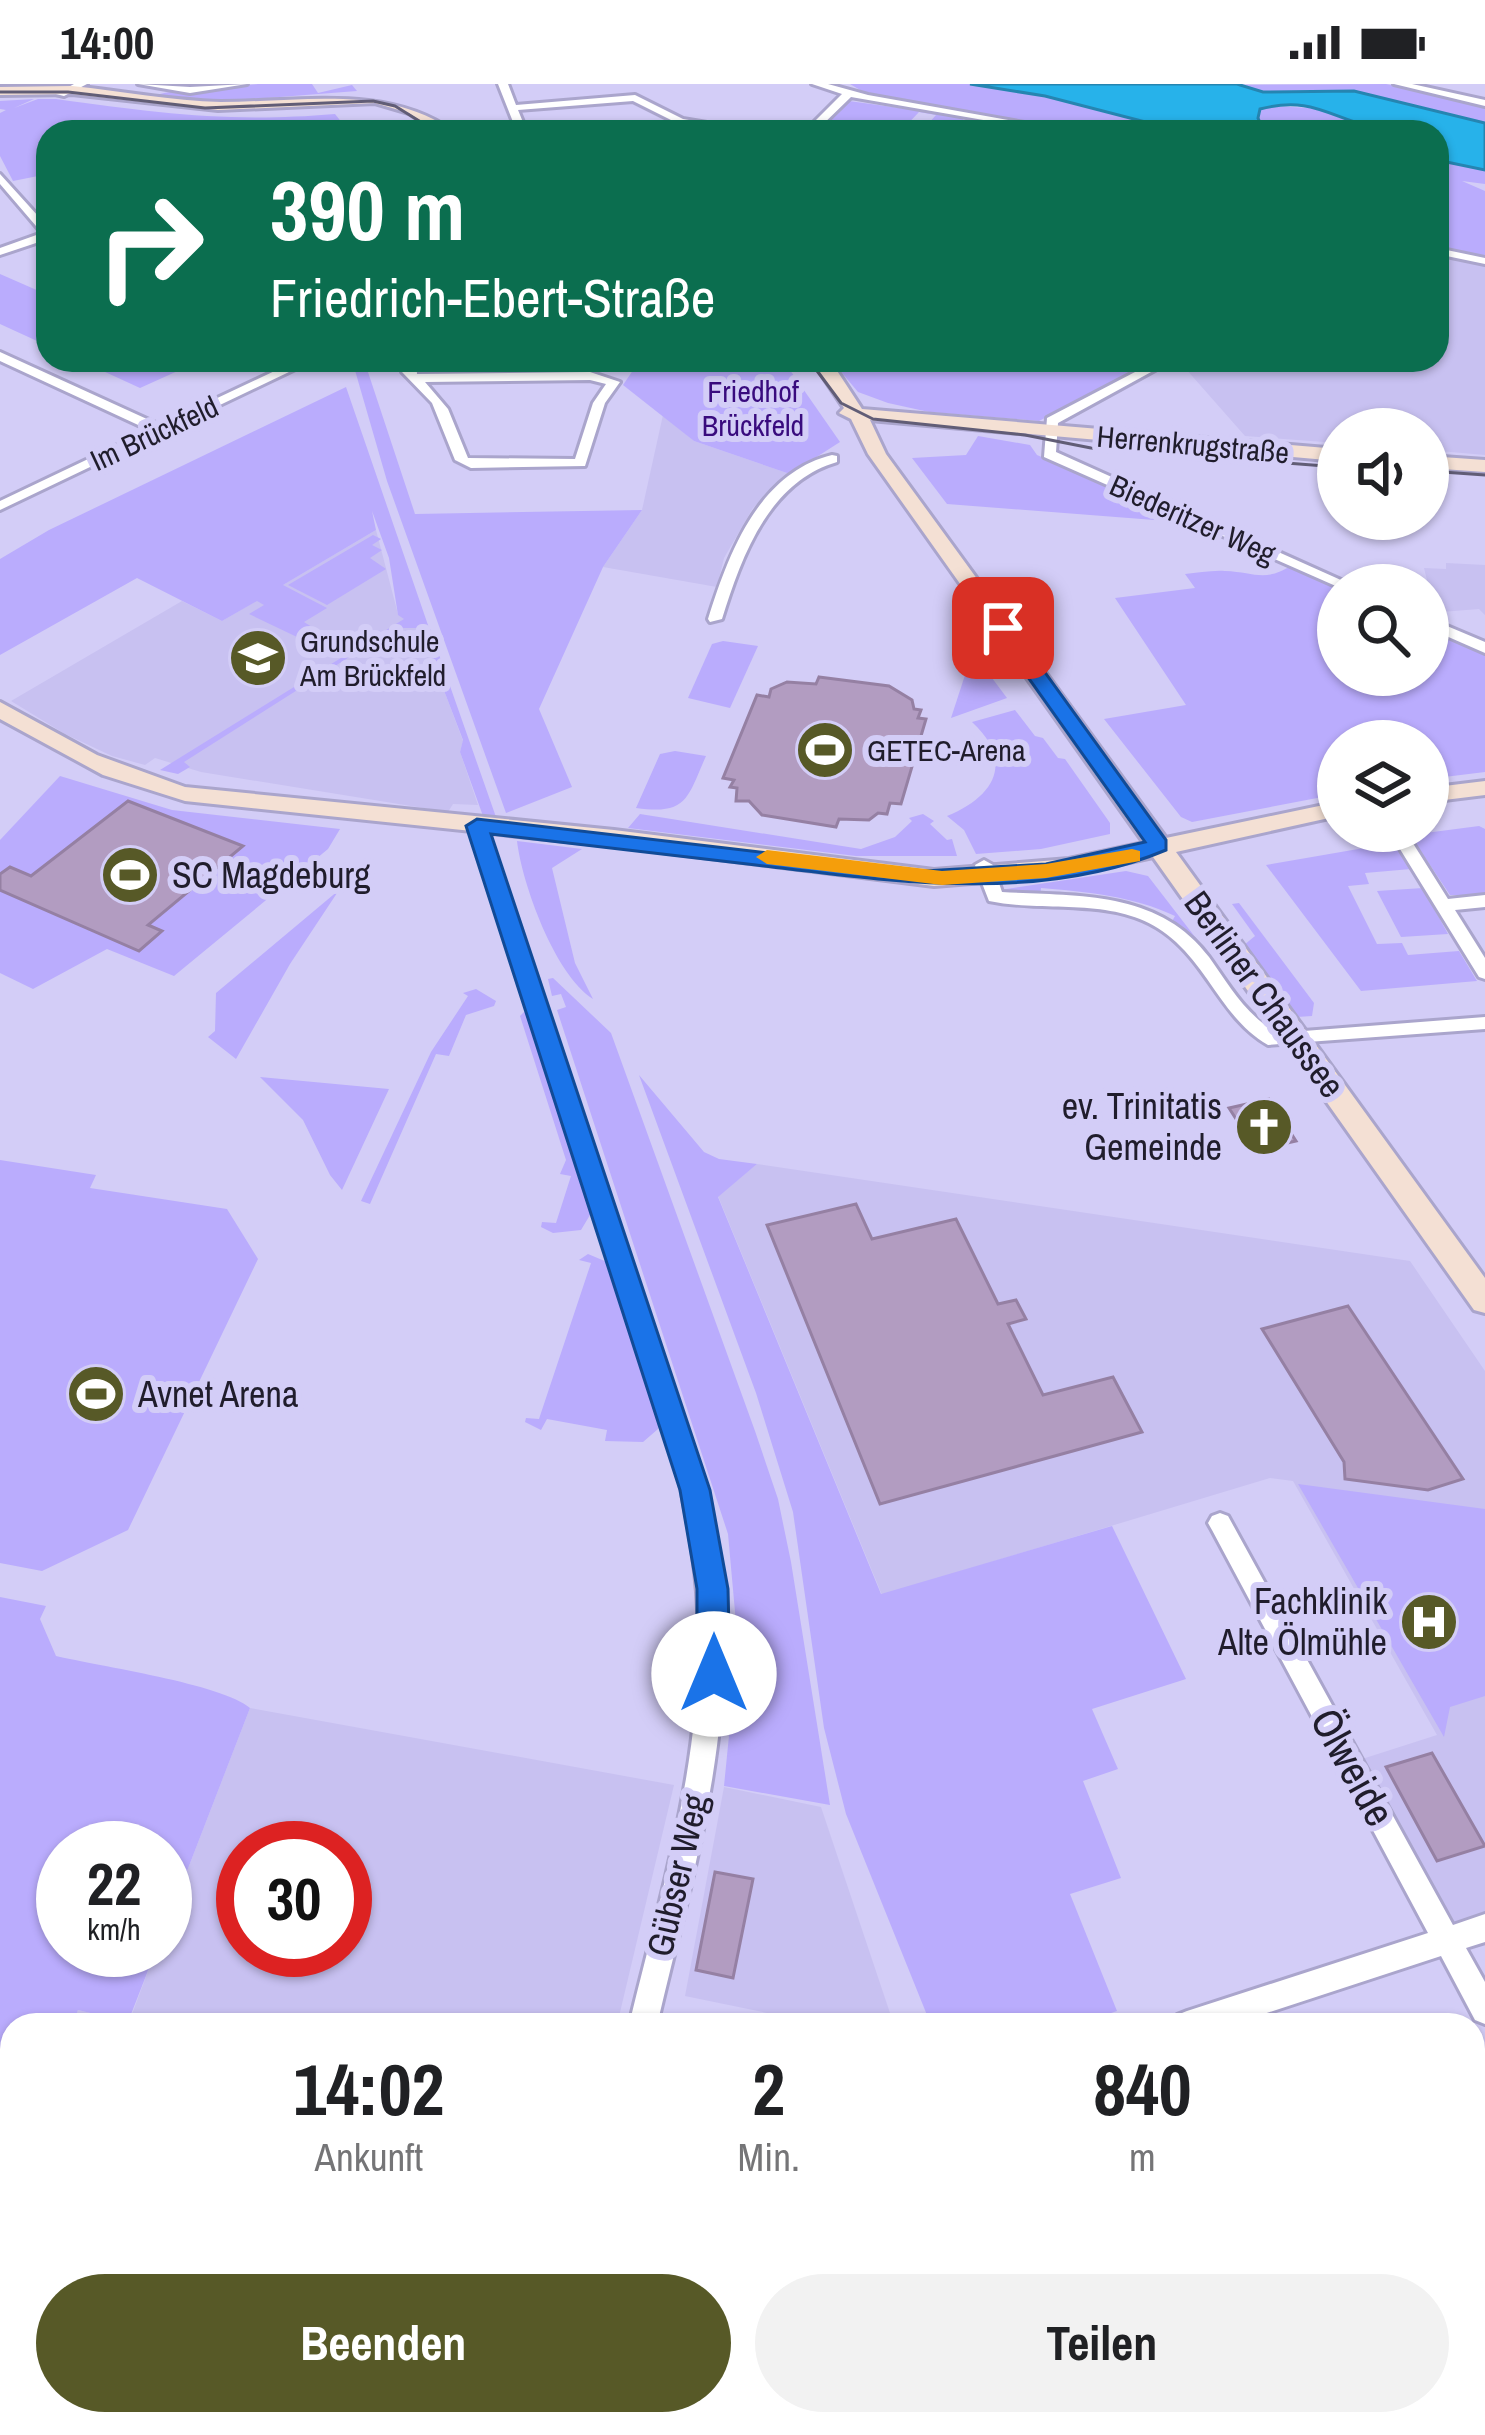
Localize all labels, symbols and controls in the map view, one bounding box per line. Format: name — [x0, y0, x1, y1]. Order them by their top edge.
text: 14:00 — [60, 12, 154, 73]
text: 390 m — [270, 153, 465, 266]
icon: right — [72, 168, 228, 324]
text: Friedrich-Ebert-Straße — [270, 261, 715, 334]
park label: Friedhof Brückfeld — [702, 371, 804, 445]
street label: Im Brückfeld — [84, 386, 224, 480]
map controls — [1317, 408, 1449, 852]
button: sound — [1317, 408, 1449, 540]
street label: Herrenkrugstraße — [1095, 416, 1291, 472]
street label: Biederitzer Weg — [1104, 465, 1282, 573]
button: search — [1317, 564, 1449, 696]
pin — [952, 577, 1054, 679]
icon: arrive — [970, 595, 1036, 661]
place label: Grundschule Am Brückfeld — [299, 621, 446, 695]
school or university icon: Grundschule Am Brückfeld — [227, 627, 289, 689]
sports icon: GETEC-Arena — [794, 719, 856, 781]
button: layers — [1317, 720, 1449, 852]
place label: GETEC-Arena — [867, 730, 1026, 770]
sports icon: SC Magdeburg — [99, 844, 161, 906]
place label: SC Magdeburg — [172, 851, 371, 899]
street label: Berliner Chaussee — [1174, 881, 1356, 1107]
place label: ev. Trinitatis Gemeinde — [1062, 1082, 1222, 1171]
church icon: ev. Trinitatis Gemeinde — [1233, 1096, 1295, 1158]
sports icon: Avnet Arena — [65, 1363, 127, 1425]
place label: Avnet Arena — [137, 1370, 298, 1418]
place label: Fachklinik Alte Ölmühle — [1217, 1577, 1387, 1666]
hospital icon: Fachklinik Alte Ölmühle — [1398, 1591, 1460, 1653]
position arrow — [651, 1611, 777, 1737]
street label: Ölweide — [1298, 1698, 1408, 1836]
street label: Gübser Weg — [635, 1789, 719, 1961]
speed limit sign: 30 — [216, 1821, 372, 1977]
text: 22 — [87, 1843, 141, 1924]
text: km/h — [87, 1909, 141, 1949]
text: 14:02 — [293, 2040, 444, 2137]
text: 2 — [752, 2040, 785, 2137]
text: 840 — [1093, 2040, 1192, 2137]
text: Ankunft — [315, 2131, 423, 2183]
text: Min. — [738, 2131, 800, 2183]
text: m — [1129, 2131, 1156, 2183]
button: Beenden — [36, 2274, 731, 2412]
button: Teilen — [755, 2274, 1449, 2412]

